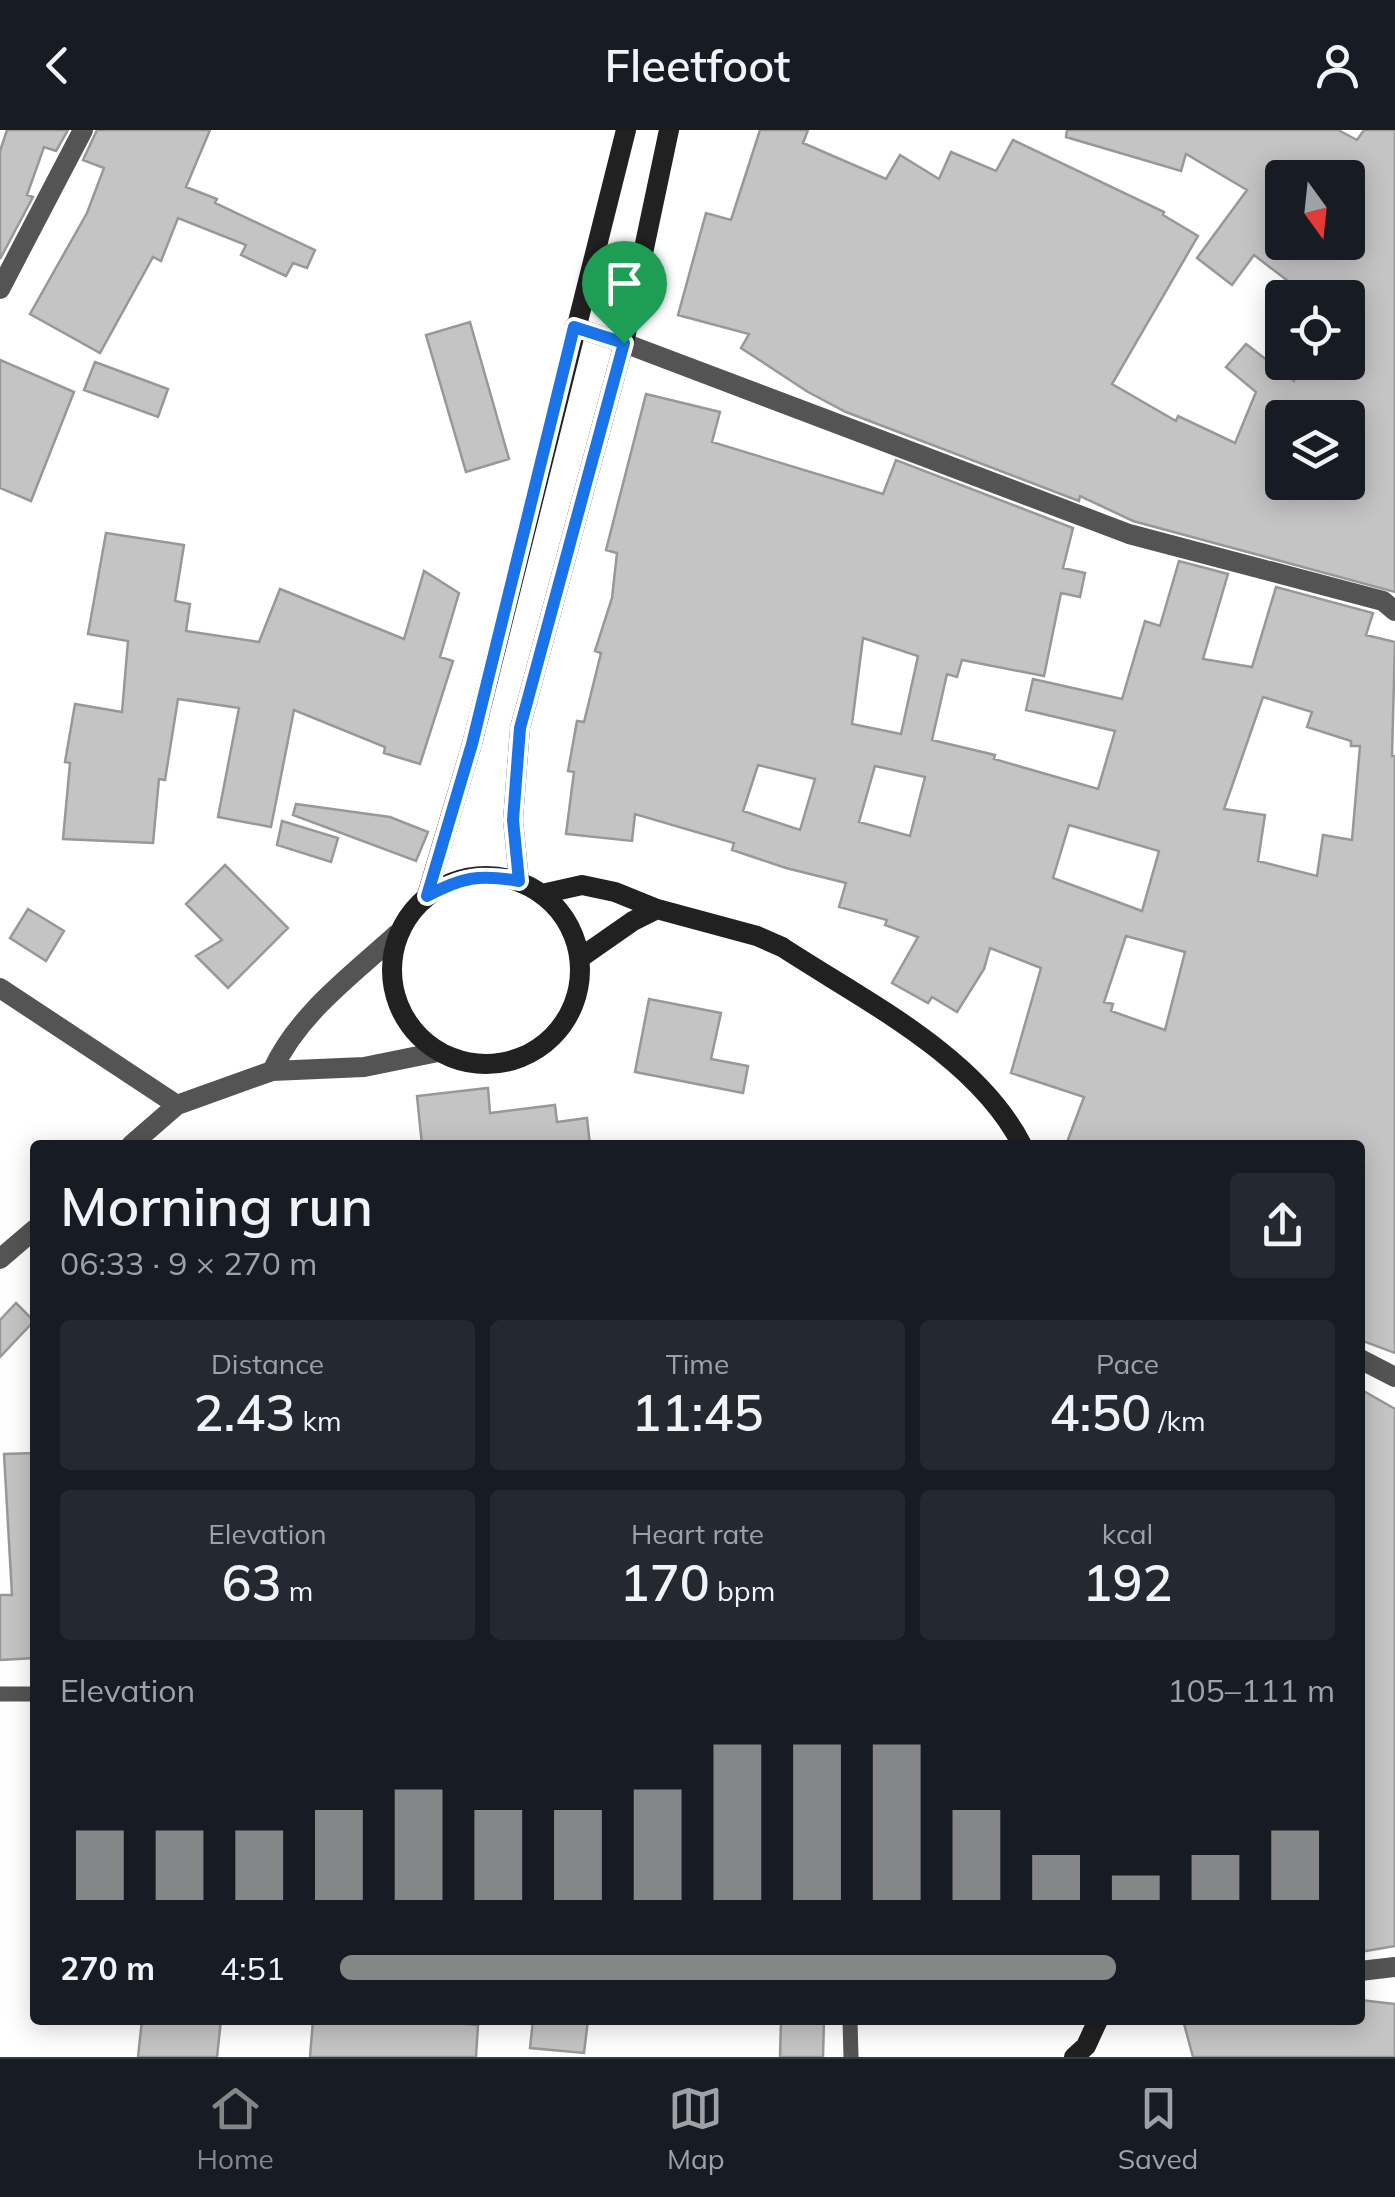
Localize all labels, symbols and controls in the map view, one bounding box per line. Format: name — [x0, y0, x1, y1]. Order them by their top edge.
text: Fleetfoot — [605, 37, 790, 93]
icon: back — [30, 38, 85, 93]
icon: person — [1310, 38, 1365, 93]
north arrow — [1265, 160, 1365, 260]
map controls — [1265, 160, 1365, 500]
pin — [582, 241, 667, 344]
icon: arrive — [597, 256, 652, 311]
button: locate — [1265, 280, 1365, 380]
button: layers — [1265, 400, 1365, 500]
text: Morning run — [60, 1171, 373, 1240]
button: share — [1230, 1173, 1335, 1278]
text: 06:33 · 9 × 270 m — [60, 1243, 317, 1283]
text: Distance — [211, 1346, 324, 1381]
text: Time — [666, 1346, 729, 1381]
text: Pace — [1096, 1346, 1159, 1381]
text: 2.43 — [193, 1381, 295, 1444]
text: 11:45 — [632, 1381, 763, 1444]
text: 4:50 — [1049, 1381, 1151, 1444]
text: km — [295, 1403, 342, 1438]
text: /km — [1151, 1403, 1206, 1438]
text: Elevation — [208, 1516, 327, 1551]
text: Heart rate — [631, 1516, 764, 1551]
text: kcal — [1102, 1516, 1153, 1551]
text: 63 — [222, 1551, 282, 1614]
text: 170 — [620, 1551, 710, 1614]
text: 192 — [1083, 1551, 1173, 1614]
text: m — [282, 1573, 313, 1608]
text: bpm — [710, 1573, 775, 1608]
text: Elevation — [60, 1670, 195, 1710]
text: 105–111 m — [1167, 1670, 1335, 1710]
text: 270 m — [60, 1948, 155, 1988]
text: 4:51 — [220, 1948, 285, 1988]
tab: Home — [197, 2081, 274, 2176]
tab: Map — [667, 2081, 725, 2176]
tab: Saved — [1118, 2081, 1198, 2176]

